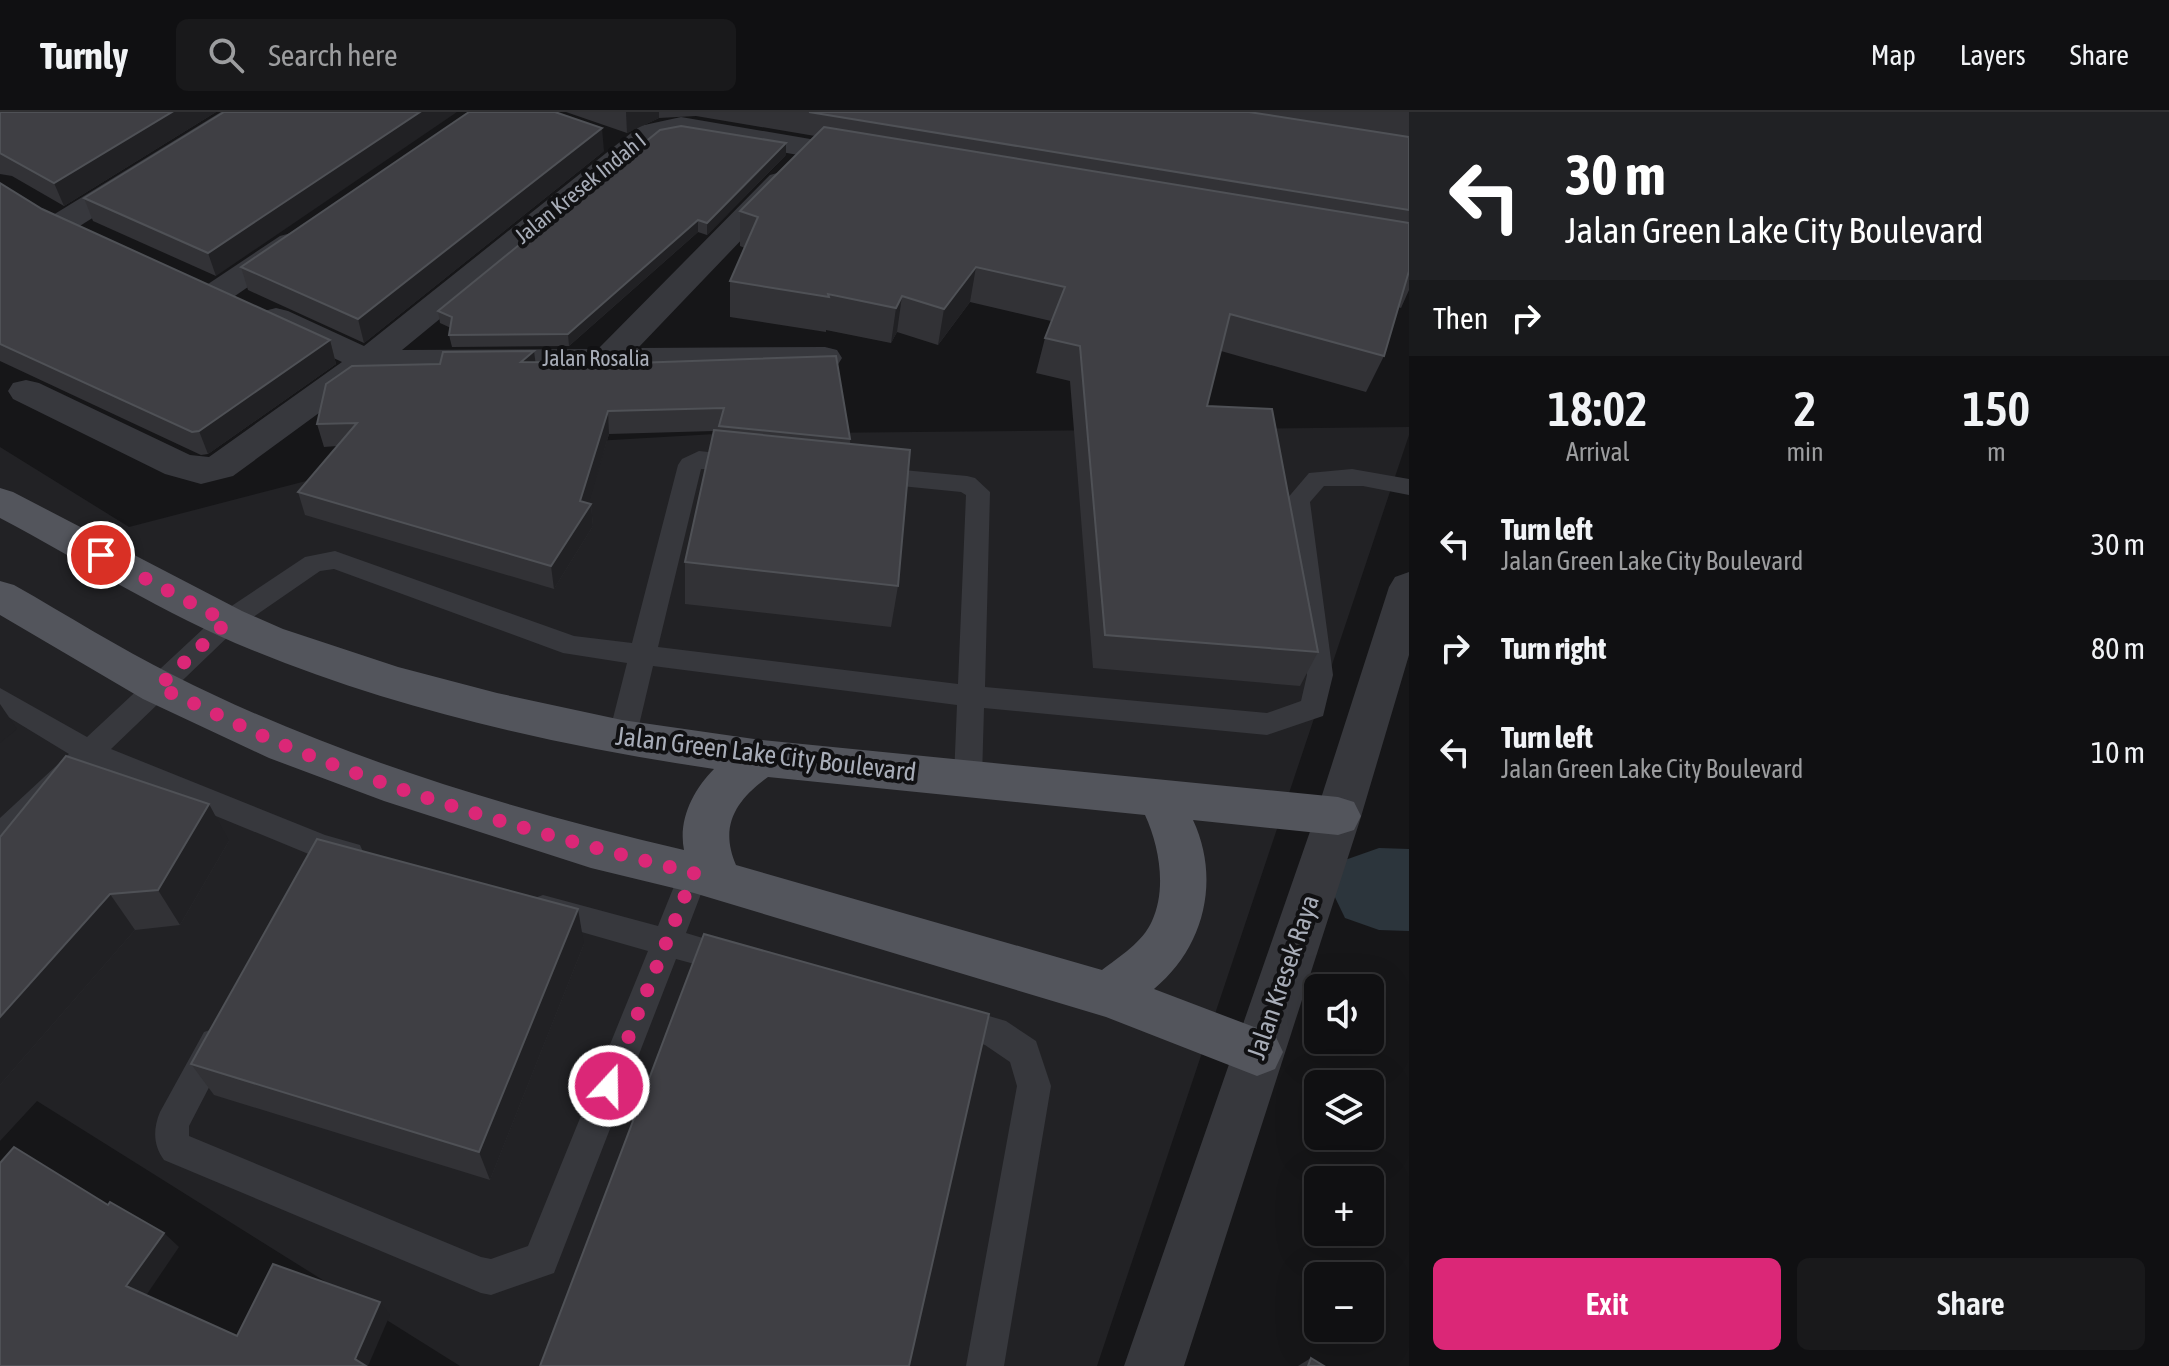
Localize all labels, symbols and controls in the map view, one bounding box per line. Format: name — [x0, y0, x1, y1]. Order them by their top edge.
search box — [176, 19, 736, 91]
icon: search — [204, 33, 248, 77]
text: Turnly — [40, 34, 128, 77]
text: Search here — [268, 38, 398, 72]
text: Map — [1871, 39, 1916, 71]
text: Layers — [1960, 39, 2026, 71]
text: Share — [2070, 39, 2129, 71]
street label: Jalan Kresek Indah I — [509, 127, 651, 249]
text: 30 m — [1565, 143, 1666, 207]
icon: left — [1433, 144, 1537, 248]
text: Jalan Green Lake City Boulevard — [1565, 209, 1984, 251]
icon: right — [1504, 296, 1548, 340]
text: Then — [1433, 301, 1488, 335]
street label: Jalan Rosalia — [542, 345, 650, 371]
text: 18:02 — [1548, 381, 1648, 436]
text: 2 — [1794, 381, 1816, 436]
text: 150 — [1963, 381, 2030, 436]
text: Arrival — [1566, 437, 1629, 467]
text: min — [1786, 437, 1824, 467]
text: m — [1987, 437, 2006, 467]
text: Turn left — [1501, 512, 1593, 546]
pin — [67, 521, 135, 589]
icon: left — [1433, 522, 1477, 566]
text: 30 m — [2091, 527, 2145, 561]
icon: arrive — [79, 533, 123, 577]
text: Jalan Green Lake City Boulevard — [1501, 546, 1803, 576]
icon: right — [1433, 626, 1477, 670]
text: Turn right — [1501, 631, 1607, 665]
text: 80 m — [2091, 631, 2145, 665]
text: Turn left — [1501, 720, 1593, 754]
street label: Jalan Green Lake City Boulevard — [614, 721, 918, 787]
icon: left — [1433, 730, 1477, 774]
text: 10 m — [2091, 735, 2145, 769]
text: Jalan Green Lake City Boulevard — [1501, 754, 1803, 784]
street label: Jalan Kresek Raya — [1241, 891, 1325, 1063]
map controls — [1304, 974, 1384, 1342]
button: sound — [1304, 974, 1384, 1054]
position arrow — [567, 1044, 651, 1128]
button: layers — [1304, 1070, 1384, 1150]
button: + — [1304, 1166, 1384, 1246]
button: Exit — [1433, 1258, 1781, 1350]
button: Share — [1797, 1258, 2145, 1350]
button: − — [1304, 1262, 1384, 1342]

